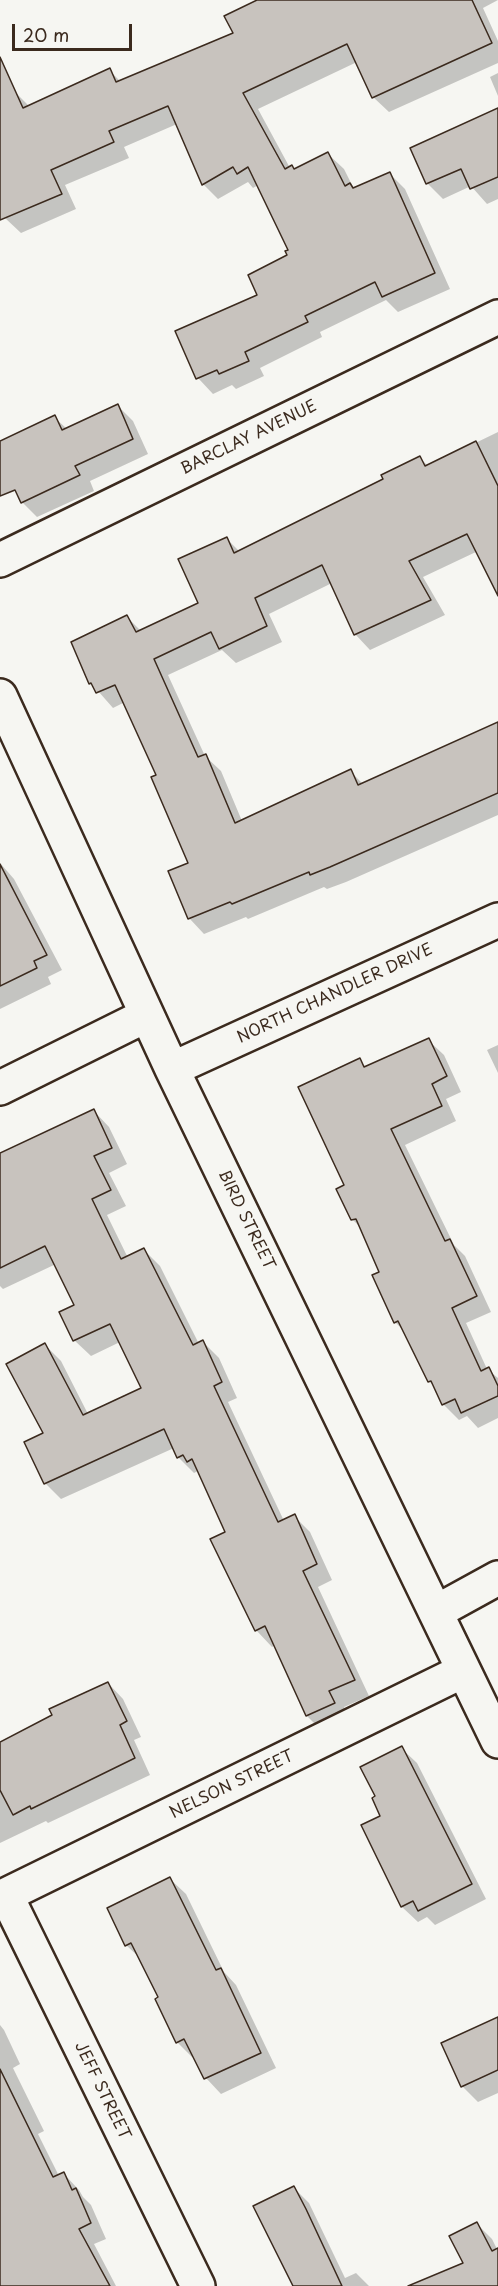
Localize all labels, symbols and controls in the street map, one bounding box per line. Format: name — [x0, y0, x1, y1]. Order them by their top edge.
scale bar — [15, 12, 135, 50]
text: 20 m — [23, 21, 69, 48]
street label: BARCLAY AVENUE — [178, 397, 320, 479]
street label: NORTH CHANDLER DRIVE — [234, 940, 436, 1048]
street label: BIRD STREET — [214, 1167, 278, 1273]
street label: NELSON STREET — [167, 1747, 297, 1823]
street label: JEFF STREET — [70, 2039, 134, 2143]

